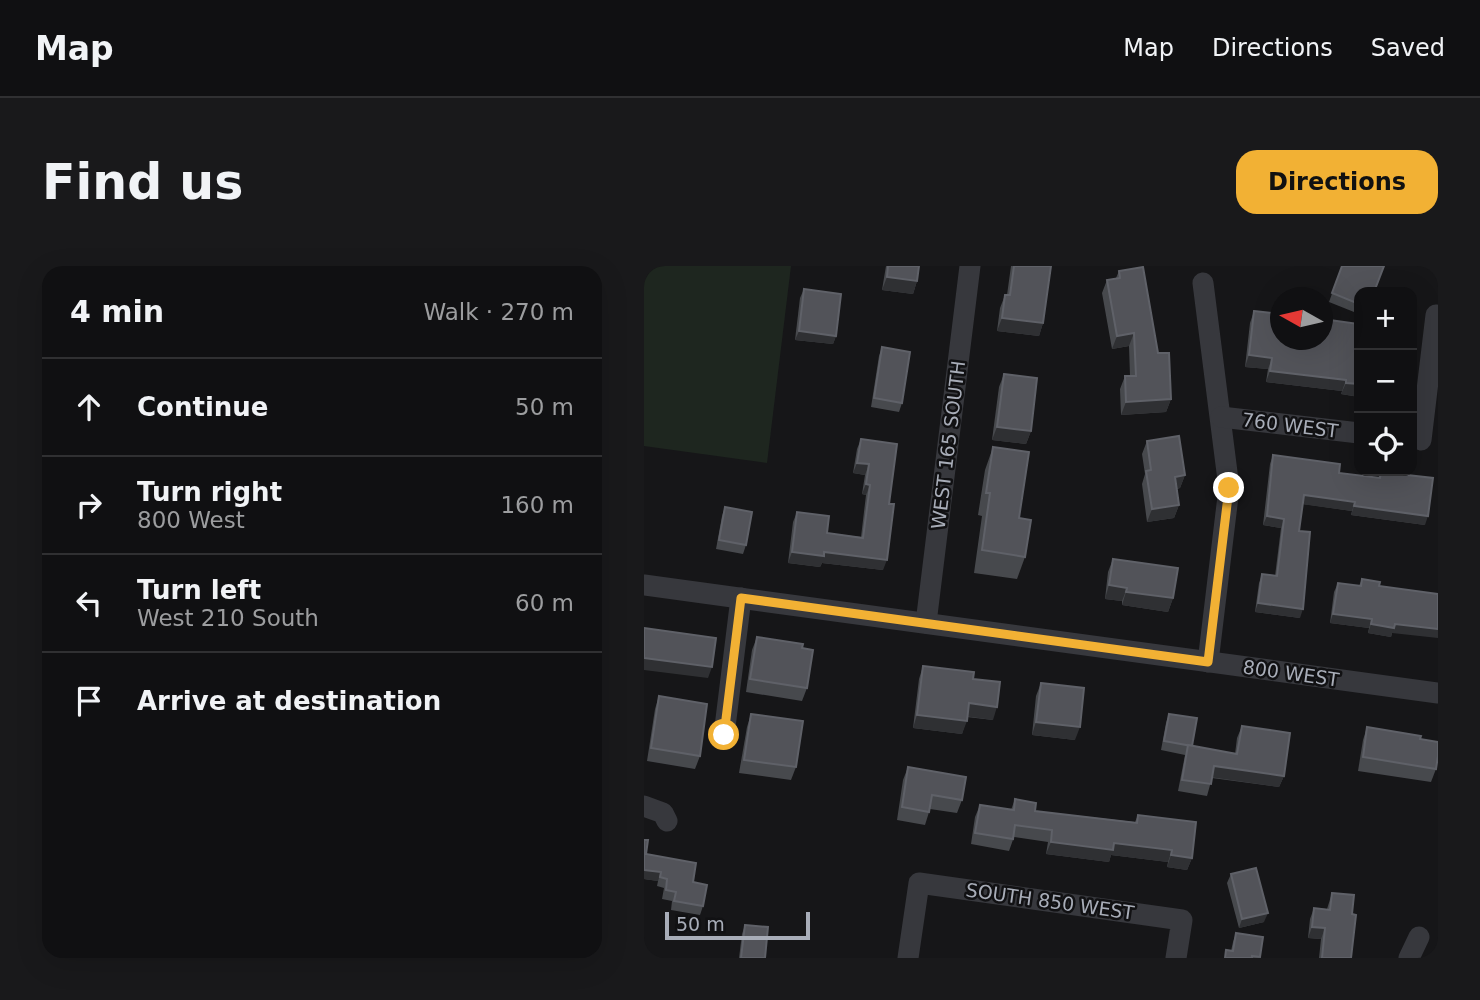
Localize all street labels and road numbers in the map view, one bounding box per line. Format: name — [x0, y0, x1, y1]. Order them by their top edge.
street label: WEST 165 SOUTH — [927, 359, 969, 531]
street label: 760 WEST — [1241, 408, 1340, 442]
street label: 800 WEST — [1242, 655, 1341, 691]
street label: SOUTH 850 WEST — [964, 878, 1136, 924]

